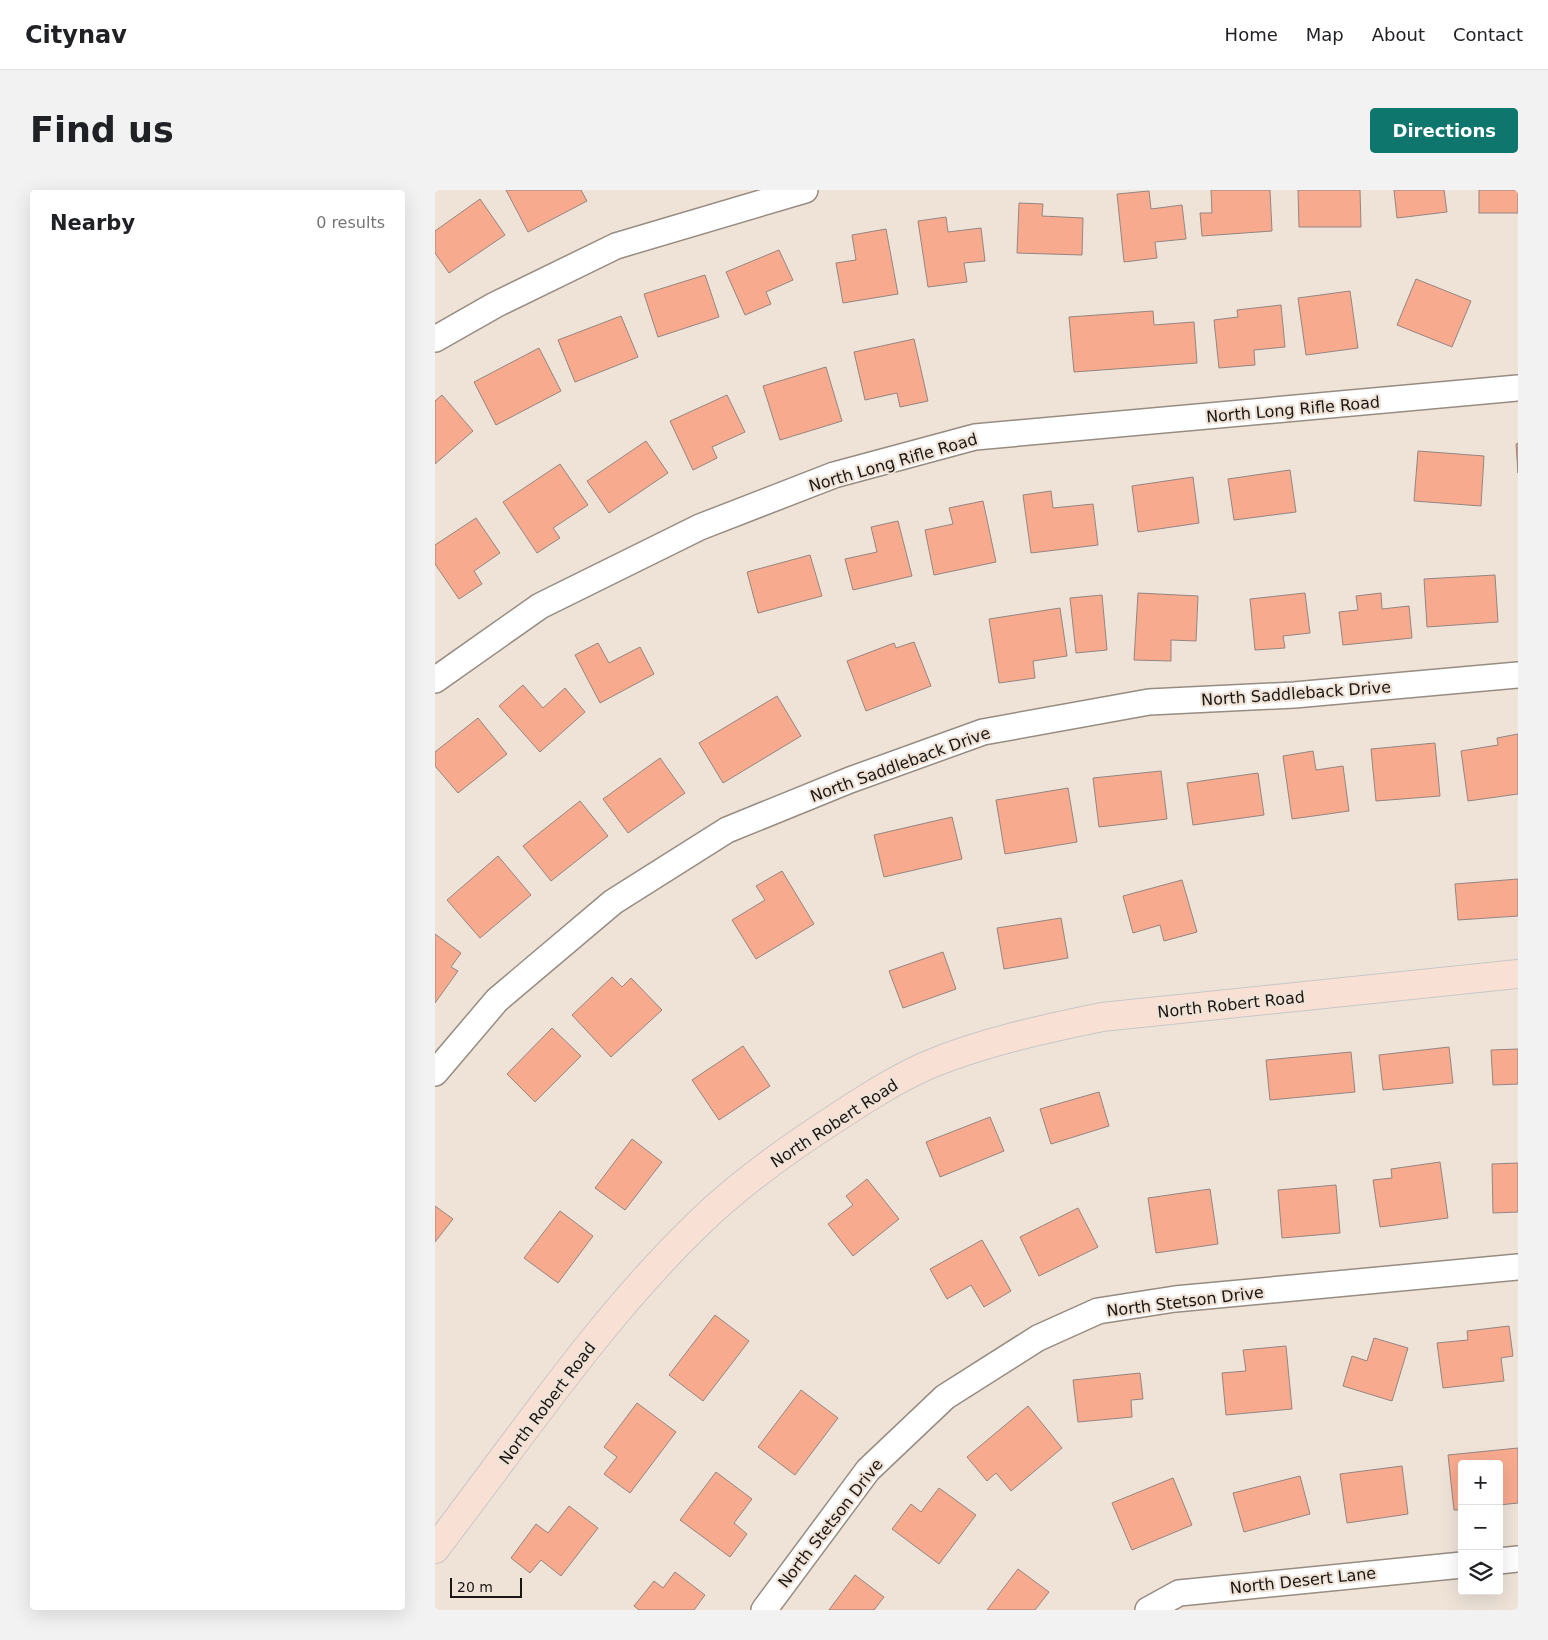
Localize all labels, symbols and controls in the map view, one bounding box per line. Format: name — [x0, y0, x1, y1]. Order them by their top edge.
text: Citynav — [25, 21, 127, 49]
text: Home — [1225, 24, 1278, 45]
text: Map — [1306, 24, 1344, 45]
text: About — [1372, 24, 1425, 45]
text: Contact — [1453, 24, 1523, 45]
button: Directions — [1370, 108, 1518, 153]
text: Find us — [30, 110, 174, 150]
text: Nearby — [50, 211, 135, 235]
text: 0 results — [316, 213, 385, 232]
street label: North Long Rifle Road — [1205, 392, 1381, 427]
street label: North Long Rifle Road — [807, 429, 980, 496]
street label: North Saddleback Drive — [1201, 677, 1392, 710]
street label: North Saddleback Drive — [808, 723, 993, 806]
street label: North Robert Road — [1156, 987, 1306, 1022]
street label: North Robert Road — [767, 1075, 902, 1172]
street label: North Stetson Drive — [1105, 1282, 1265, 1321]
street label: North Robert Road — [495, 1338, 600, 1468]
street label: North Stetson Drive — [774, 1455, 887, 1592]
map controls — [1458, 1460, 1503, 1595]
button: + — [1458, 1460, 1503, 1505]
button: − — [1458, 1505, 1503, 1550]
button: layers — [1458, 1550, 1503, 1595]
street label: North Desert Lane — [1229, 1563, 1377, 1598]
scale bar — [450, 1575, 523, 1598]
text: 20 m — [457, 1579, 493, 1595]

